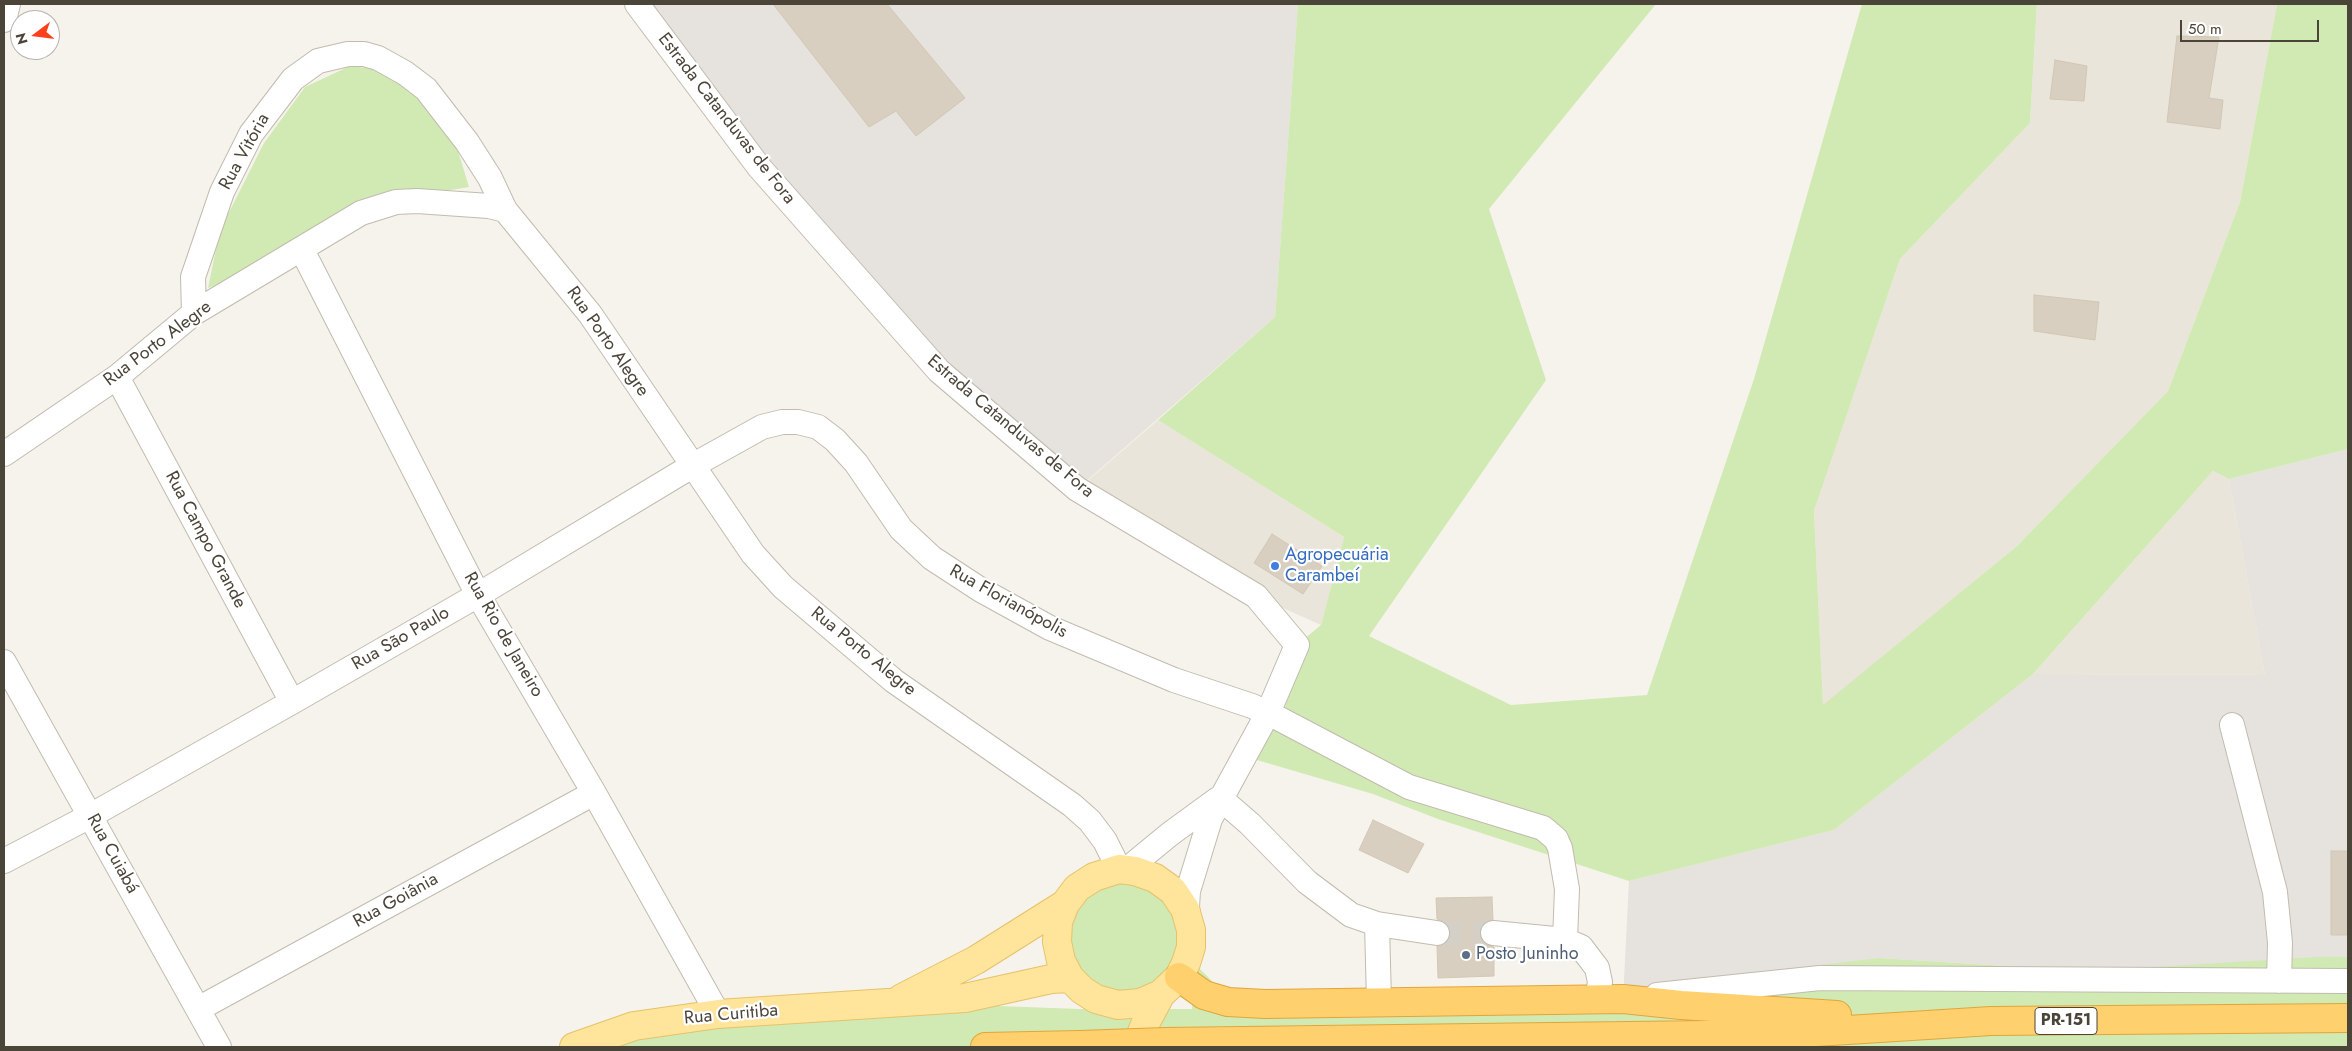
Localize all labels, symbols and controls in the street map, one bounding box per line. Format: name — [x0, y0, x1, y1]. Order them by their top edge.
north arrow — [10, 10, 60, 60]
scale bar — [2182, 10, 2321, 42]
text: 50 m — [2188, 18, 2222, 40]
street label: Estrada Catanduvas de Fora — [653, 29, 799, 209]
text: N — [10, 31, 33, 47]
street label: Rua Vitória — [215, 110, 275, 194]
street label: Rua Porto Alegre — [561, 283, 653, 401]
street label: Rua Porto Alegre — [100, 297, 216, 391]
street label: Estrada Catanduvas de Fora — [922, 351, 1098, 503]
street label: Rua Campo Grande — [160, 468, 250, 612]
place label: Agropecuária Carambeí — [1285, 545, 1389, 588]
marker: Agropecuária Carambeí — [1269, 560, 1281, 572]
street label: Rua Florianópolis — [945, 561, 1071, 643]
street label: Rua Rio de Janeiro — [458, 569, 548, 701]
street label: Rua São Paulo — [348, 602, 454, 676]
street label: Rua Porto Alegre — [806, 603, 920, 701]
street label: Rua Cuiabá — [81, 810, 143, 898]
street label: Rua Goiânia — [350, 869, 442, 933]
place label: Posto Juninho — [1476, 944, 1579, 966]
marker: Posto Juninho — [1460, 949, 1472, 961]
street label: Rua Curitiba — [683, 1000, 779, 1030]
road number: PR-151 — [2035, 1008, 2097, 1034]

